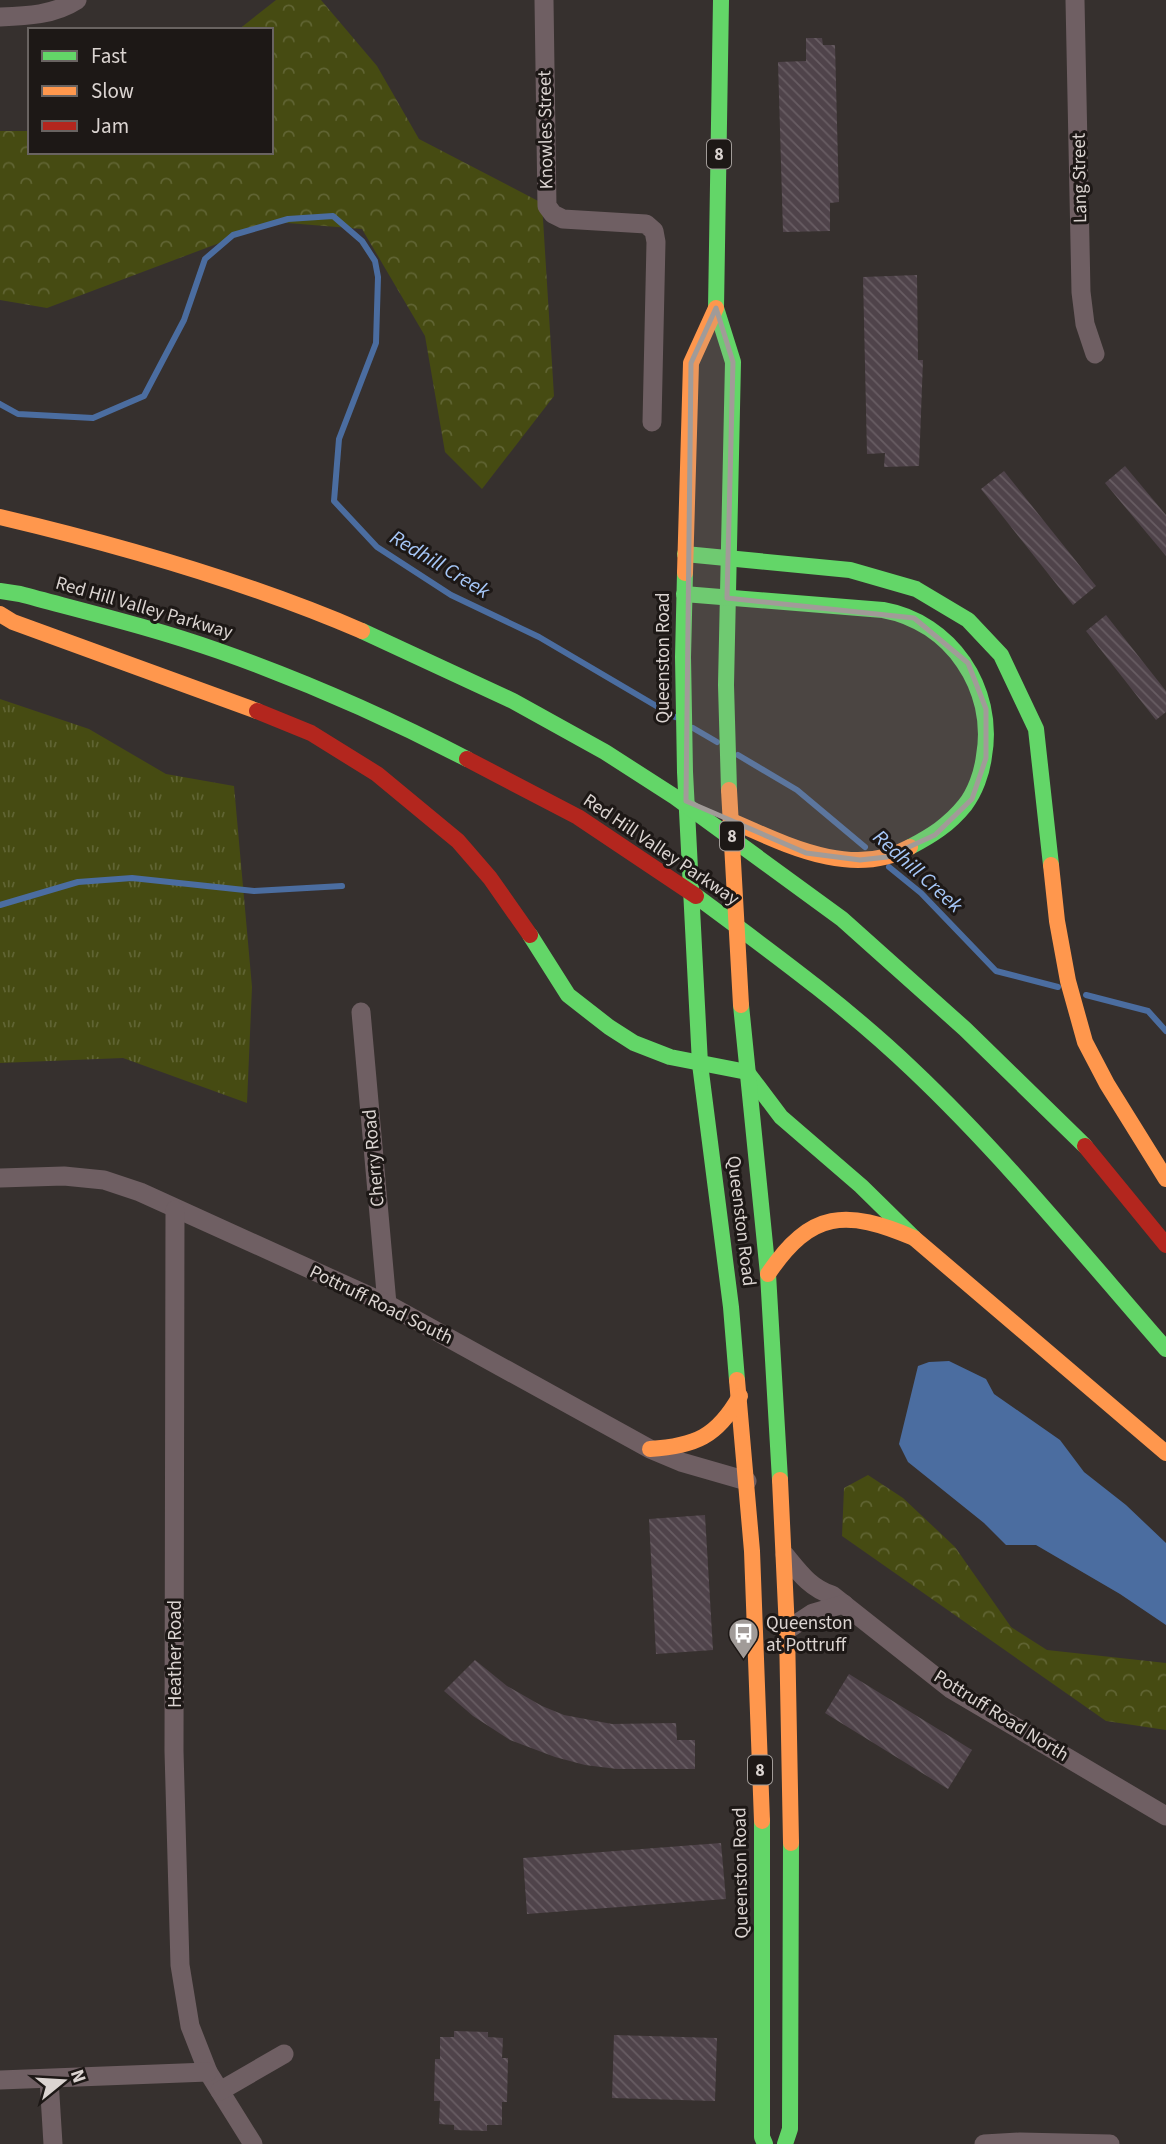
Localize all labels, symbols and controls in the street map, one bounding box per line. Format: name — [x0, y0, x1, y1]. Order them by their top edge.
legend — [28, 28, 273, 154]
text: Fast — [91, 41, 127, 71]
street label: Knowles Street — [531, 70, 561, 190]
text: Slow — [91, 76, 134, 106]
text: Jam — [91, 111, 129, 141]
street label: Lang Street — [1066, 132, 1094, 223]
road number: 8 — [707, 140, 731, 168]
water label: Redhill Creek — [384, 522, 497, 606]
street label: Red Hill Valley Parkway — [52, 570, 236, 646]
street label: Queenston Road — [650, 592, 677, 724]
street label: Red Hill Valley Parkway — [578, 788, 745, 912]
road number: 8 — [720, 822, 744, 850]
water label: Redhill Creek — [866, 822, 970, 920]
street label: Cherry Road — [356, 1108, 392, 1208]
street label: Queenston Road — [720, 1154, 762, 1288]
street label: Pottruff Road South — [305, 1259, 457, 1351]
street label: Heather Road — [162, 1600, 189, 1708]
place label: Queenston at Pottruff — [766, 1610, 853, 1659]
bus stop icon: Queenston at Pottruff — [726, 1617, 760, 1661]
street label: Pottruff Road North — [928, 1663, 1074, 1769]
road number: 8 — [748, 1756, 772, 1784]
street label: Queenston Road — [726, 1807, 756, 1939]
north arrow — [28, 2046, 98, 2116]
text: N — [63, 2066, 93, 2086]

